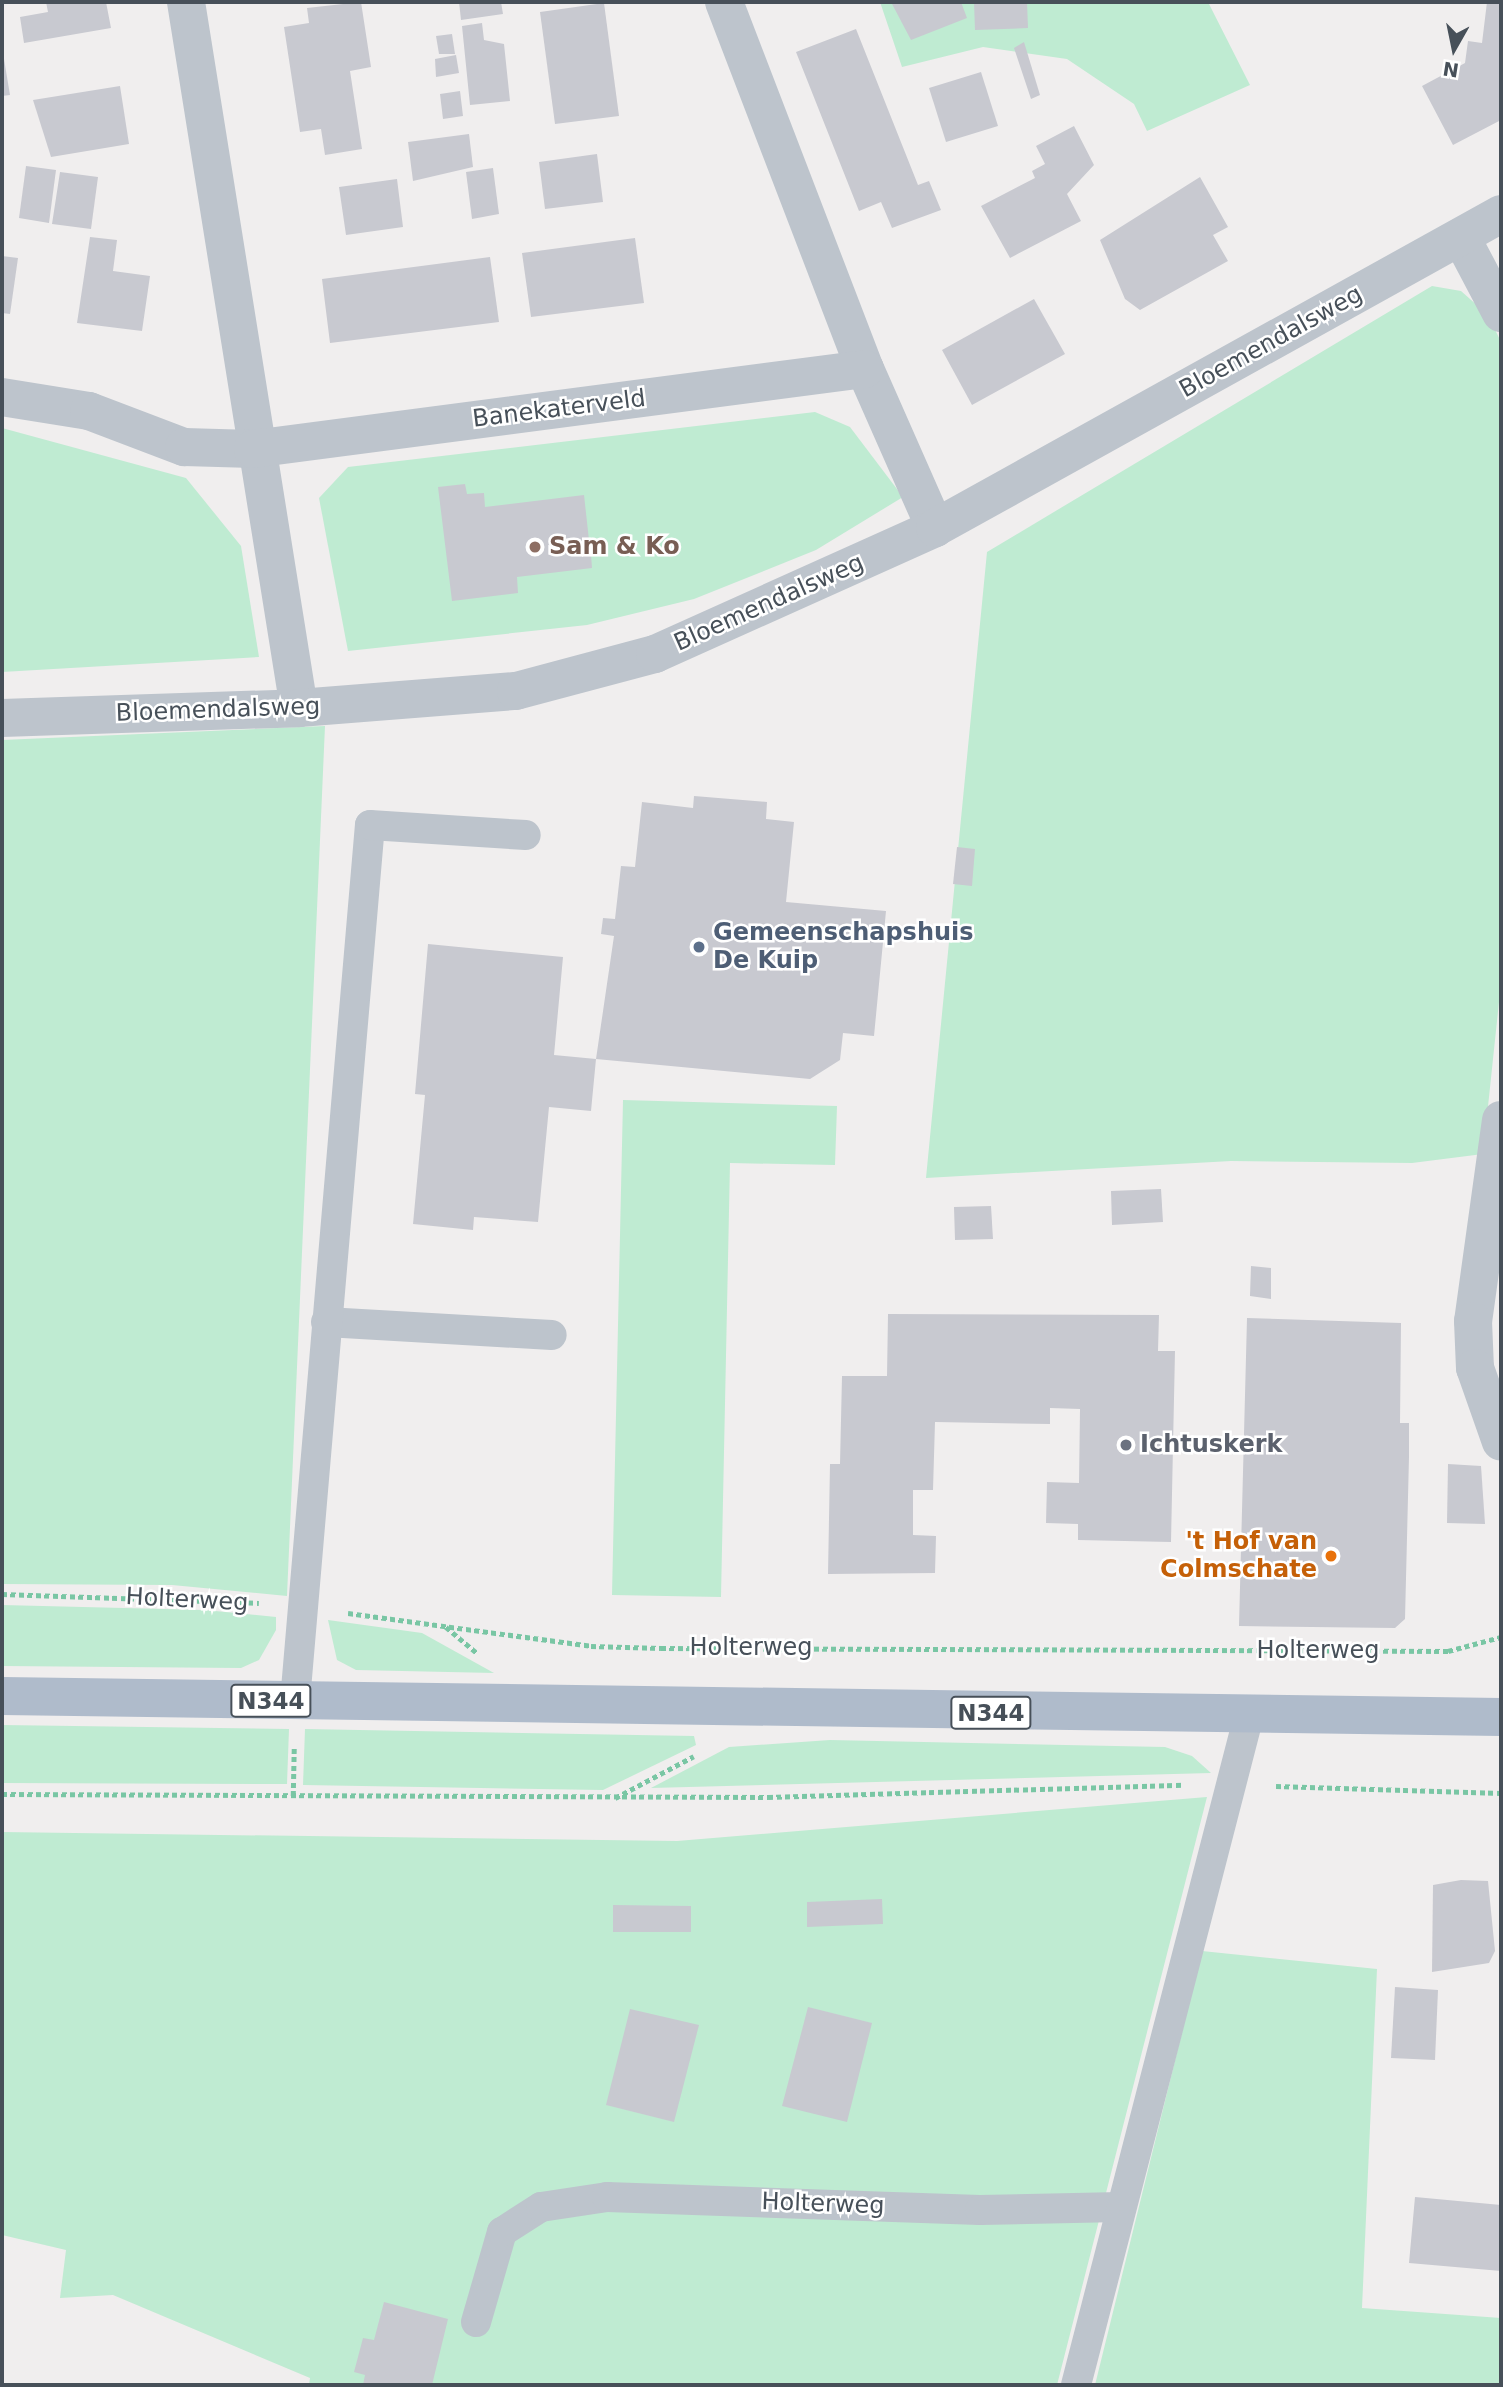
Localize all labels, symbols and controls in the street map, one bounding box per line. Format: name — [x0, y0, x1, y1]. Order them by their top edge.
north arrow — [1419, 14, 1489, 84]
text: N — [1441, 58, 1460, 82]
street label: Bloemendalsweg — [1175, 280, 1367, 404]
street label: Banekaterveld — [471, 384, 647, 434]
place label: Sam & Ko — [549, 533, 680, 561]
marker: Sam & Ko — [527, 539, 543, 555]
street label: Bloemendalsweg — [670, 548, 868, 658]
street label: Bloemendalsweg — [115, 692, 321, 728]
place label: Gemeenschapshuis De Kuip — [713, 919, 974, 975]
marker: Gemeenschapshuis De Kuip — [691, 939, 707, 955]
place label: Ichtuskerk — [1140, 1431, 1282, 1459]
marker: Ichtuskerk — [1118, 1437, 1134, 1453]
place label: 't Hof van Colmschate — [1160, 1528, 1317, 1584]
marker: 't Hof van Colmschate — [1323, 1548, 1339, 1564]
street label: Holterweg — [125, 1582, 249, 1618]
street label: Holterweg — [689, 1634, 813, 1662]
street label: Holterweg — [1256, 1637, 1380, 1665]
road number: N344 — [229, 1682, 313, 1720]
road number: N344 — [949, 1694, 1033, 1732]
street label: Holterweg — [761, 2187, 885, 2221]

